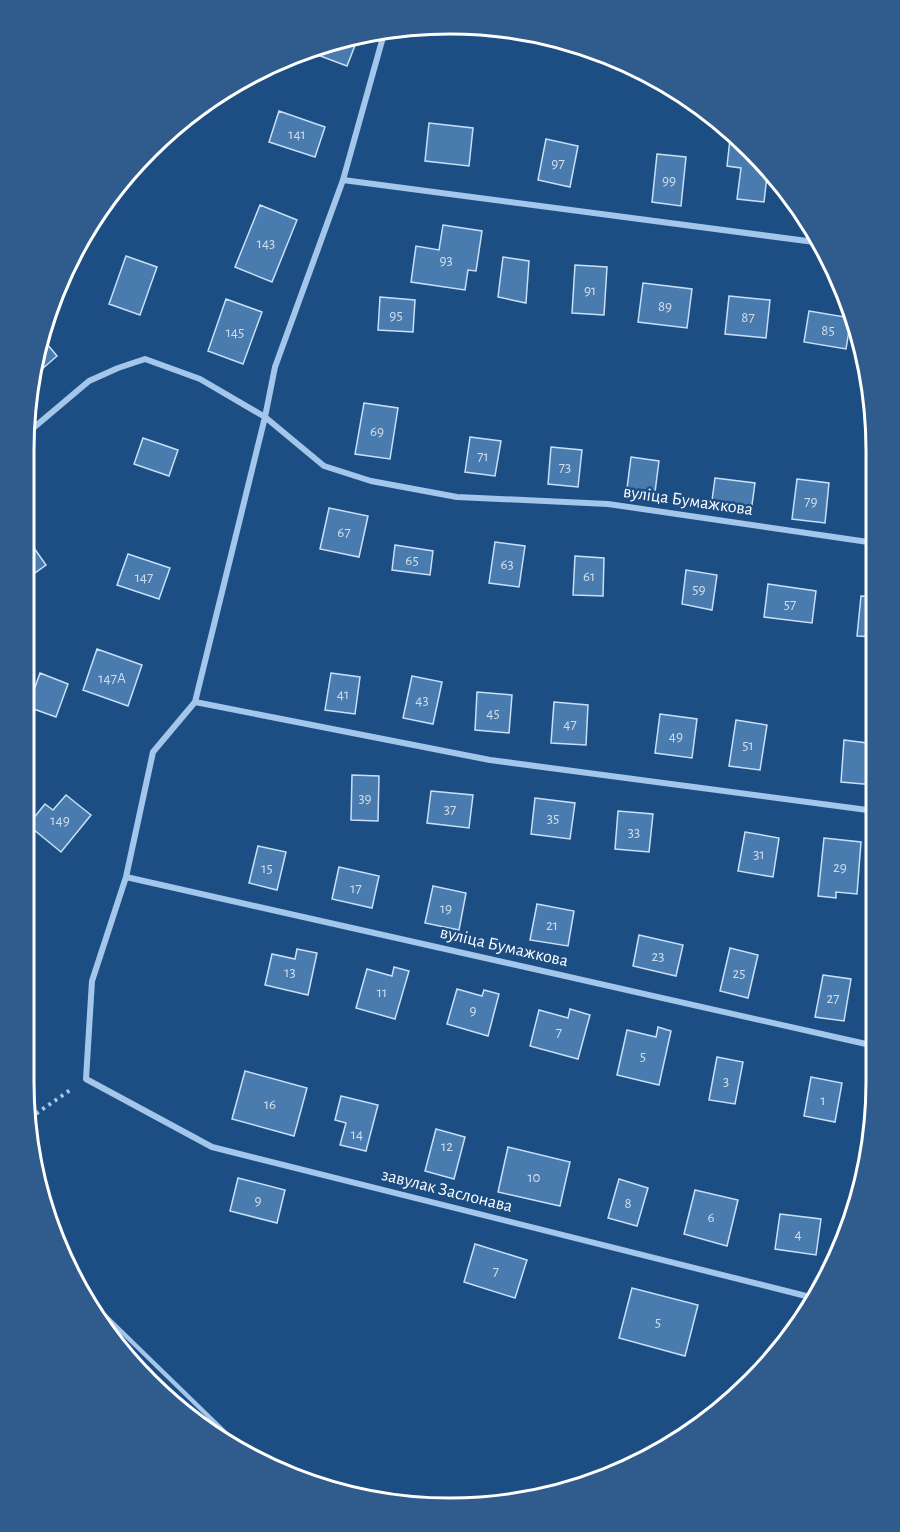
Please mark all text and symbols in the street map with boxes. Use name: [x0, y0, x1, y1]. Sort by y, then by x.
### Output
house number: 141: [288, 127, 306, 142]
house number: 97: [551, 156, 565, 171]
house number: 99: [662, 173, 676, 188]
house number: 143: [257, 236, 275, 251]
house number: 93: [439, 253, 453, 268]
house number: 91: [584, 283, 596, 298]
house number: 89: [658, 299, 672, 314]
house number: 95: [389, 308, 403, 323]
house number: 87: [741, 310, 755, 325]
house number: 85: [821, 323, 835, 338]
house number: 145: [226, 325, 244, 340]
house number: 69: [370, 424, 384, 439]
house number: 71: [477, 449, 489, 464]
house number: 73: [559, 460, 571, 475]
street label: вуліца Бумажкова: [622, 483, 754, 519]
house number: 79: [804, 494, 818, 509]
house number: 67: [337, 525, 351, 540]
house number: 65: [405, 553, 419, 568]
house number: 63: [500, 557, 514, 572]
house number: 61: [583, 569, 595, 584]
house number: 147: [135, 570, 153, 585]
house number: 59: [692, 582, 706, 597]
house number: 57: [784, 597, 796, 612]
house number: 147А: [98, 671, 126, 686]
house number: 41: [337, 687, 349, 702]
house number: 43: [415, 693, 429, 708]
house number: 45: [486, 706, 500, 721]
house number: 47: [563, 717, 577, 732]
house number: 49: [669, 729, 683, 744]
house number: 51: [742, 738, 754, 753]
house number: 39: [358, 791, 372, 806]
house number: 37: [444, 802, 456, 817]
house number: 35: [547, 811, 559, 826]
house number: 149: [50, 813, 70, 828]
house number: 33: [628, 825, 640, 840]
house number: 31: [753, 847, 765, 862]
house number: 29: [833, 860, 847, 875]
house number: 15: [261, 861, 273, 876]
house number: 17: [350, 881, 362, 896]
house number: 19: [440, 901, 452, 916]
house number: 21: [546, 918, 558, 933]
street label: вуліца Бумажкова: [438, 923, 570, 971]
house number: 23: [651, 949, 665, 964]
house number: 13: [284, 965, 296, 980]
house number: 25: [732, 966, 746, 981]
house number: 11: [377, 985, 387, 1000]
house number: 27: [826, 991, 840, 1006]
house number: 9: [469, 1003, 477, 1018]
house number: 7: [556, 1025, 562, 1040]
house number: 5: [640, 1049, 646, 1064]
house number: 3: [723, 1074, 729, 1089]
house number: 1: [820, 1093, 826, 1108]
house number: 16: [264, 1097, 276, 1112]
house number: 14: [351, 1127, 363, 1142]
house number: 12: [441, 1139, 453, 1154]
street label: завулак Заслонава: [380, 1166, 514, 1216]
house number: 10: [527, 1170, 541, 1185]
house number: 9: [254, 1193, 262, 1208]
house number: 8: [624, 1196, 632, 1211]
house number: 6: [707, 1210, 715, 1225]
house number: 4: [794, 1227, 802, 1242]
house number: 7: [493, 1264, 499, 1279]
house number: 5: [655, 1315, 661, 1330]

